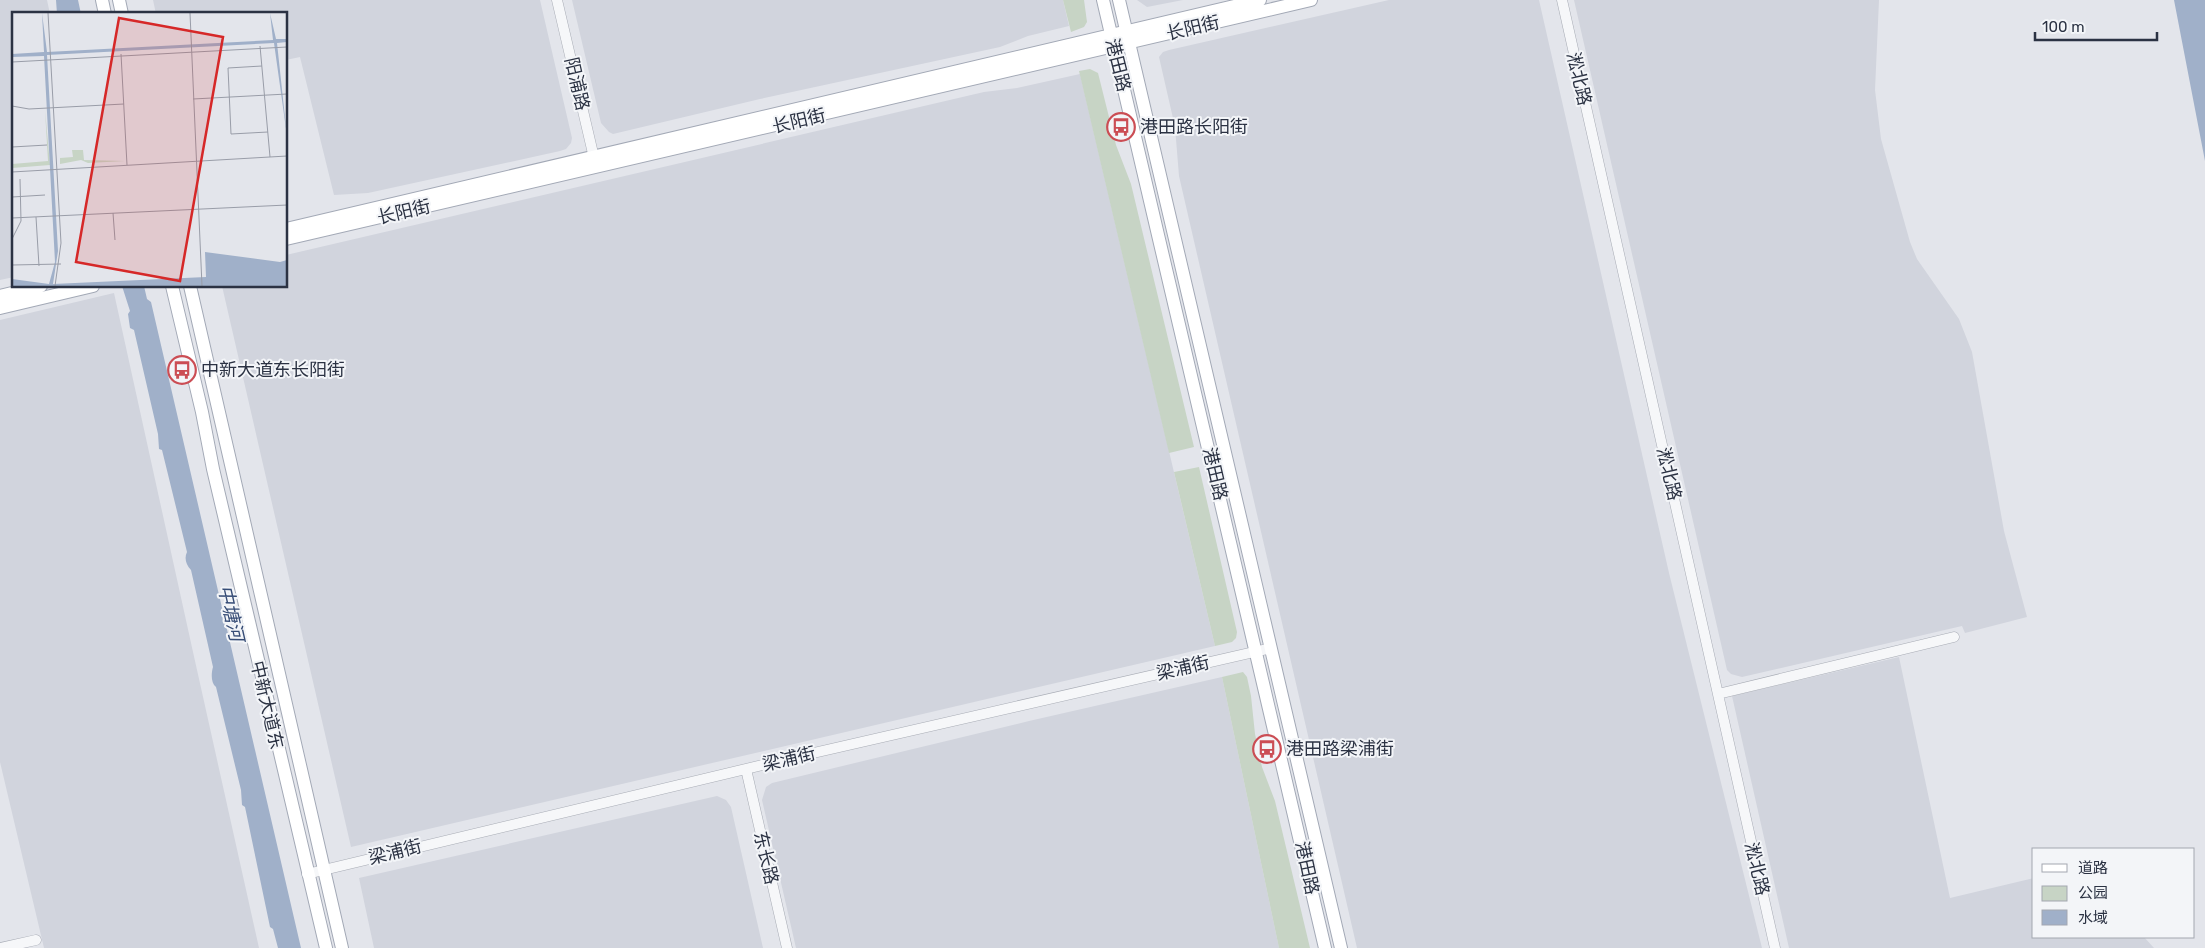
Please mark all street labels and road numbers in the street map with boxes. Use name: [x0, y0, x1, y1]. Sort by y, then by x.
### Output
street label: 长阳街: [1164, 11, 1222, 45]
street label: 港田路: [1101, 36, 1135, 94]
street label: 淞北路: [1562, 50, 1596, 108]
street label: 阳浦路: [560, 55, 594, 113]
street label: 长阳街: [770, 104, 828, 138]
street label: 长阳街: [375, 195, 433, 229]
street label: 港田路: [1198, 445, 1232, 503]
street label: 淞北路: [1652, 445, 1686, 503]
street label: 梁浦街: [1154, 651, 1212, 685]
street label: 中新大道东: [246, 659, 288, 751]
street label: 梁浦街: [760, 742, 818, 776]
street label: 东长路: [749, 829, 783, 887]
street label: 梁浦街: [366, 835, 424, 869]
street label: 港田路: [1291, 839, 1323, 897]
street label: 淞北路: [1740, 840, 1774, 898]

